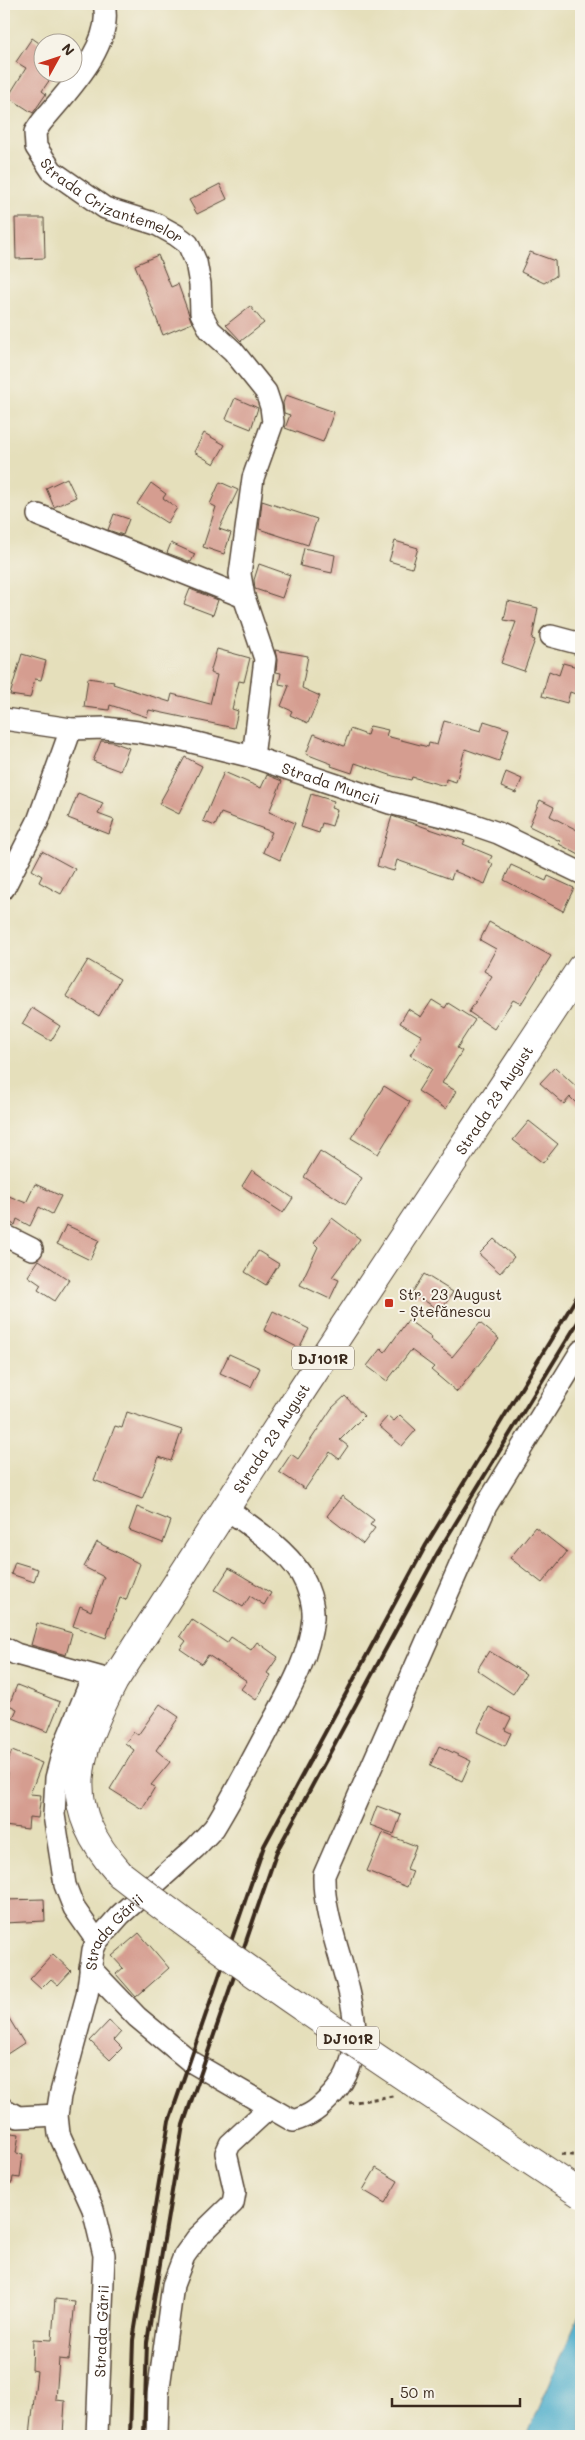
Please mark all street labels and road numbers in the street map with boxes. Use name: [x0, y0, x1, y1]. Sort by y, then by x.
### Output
street label: Strada Crizantemelor: [36, 154, 188, 247]
street label: Strada Muncii: [279, 757, 383, 809]
street label: Strada 23 August: [450, 1041, 537, 1158]
road number: DJ101R: [292, 1346, 354, 1370]
street label: Strada 23 August: [228, 1379, 314, 1497]
street label: Strada Gării: [80, 1889, 147, 1972]
road number: DJ101R: [317, 2026, 379, 2050]
street label: Strada Gării: [89, 2284, 113, 2378]

